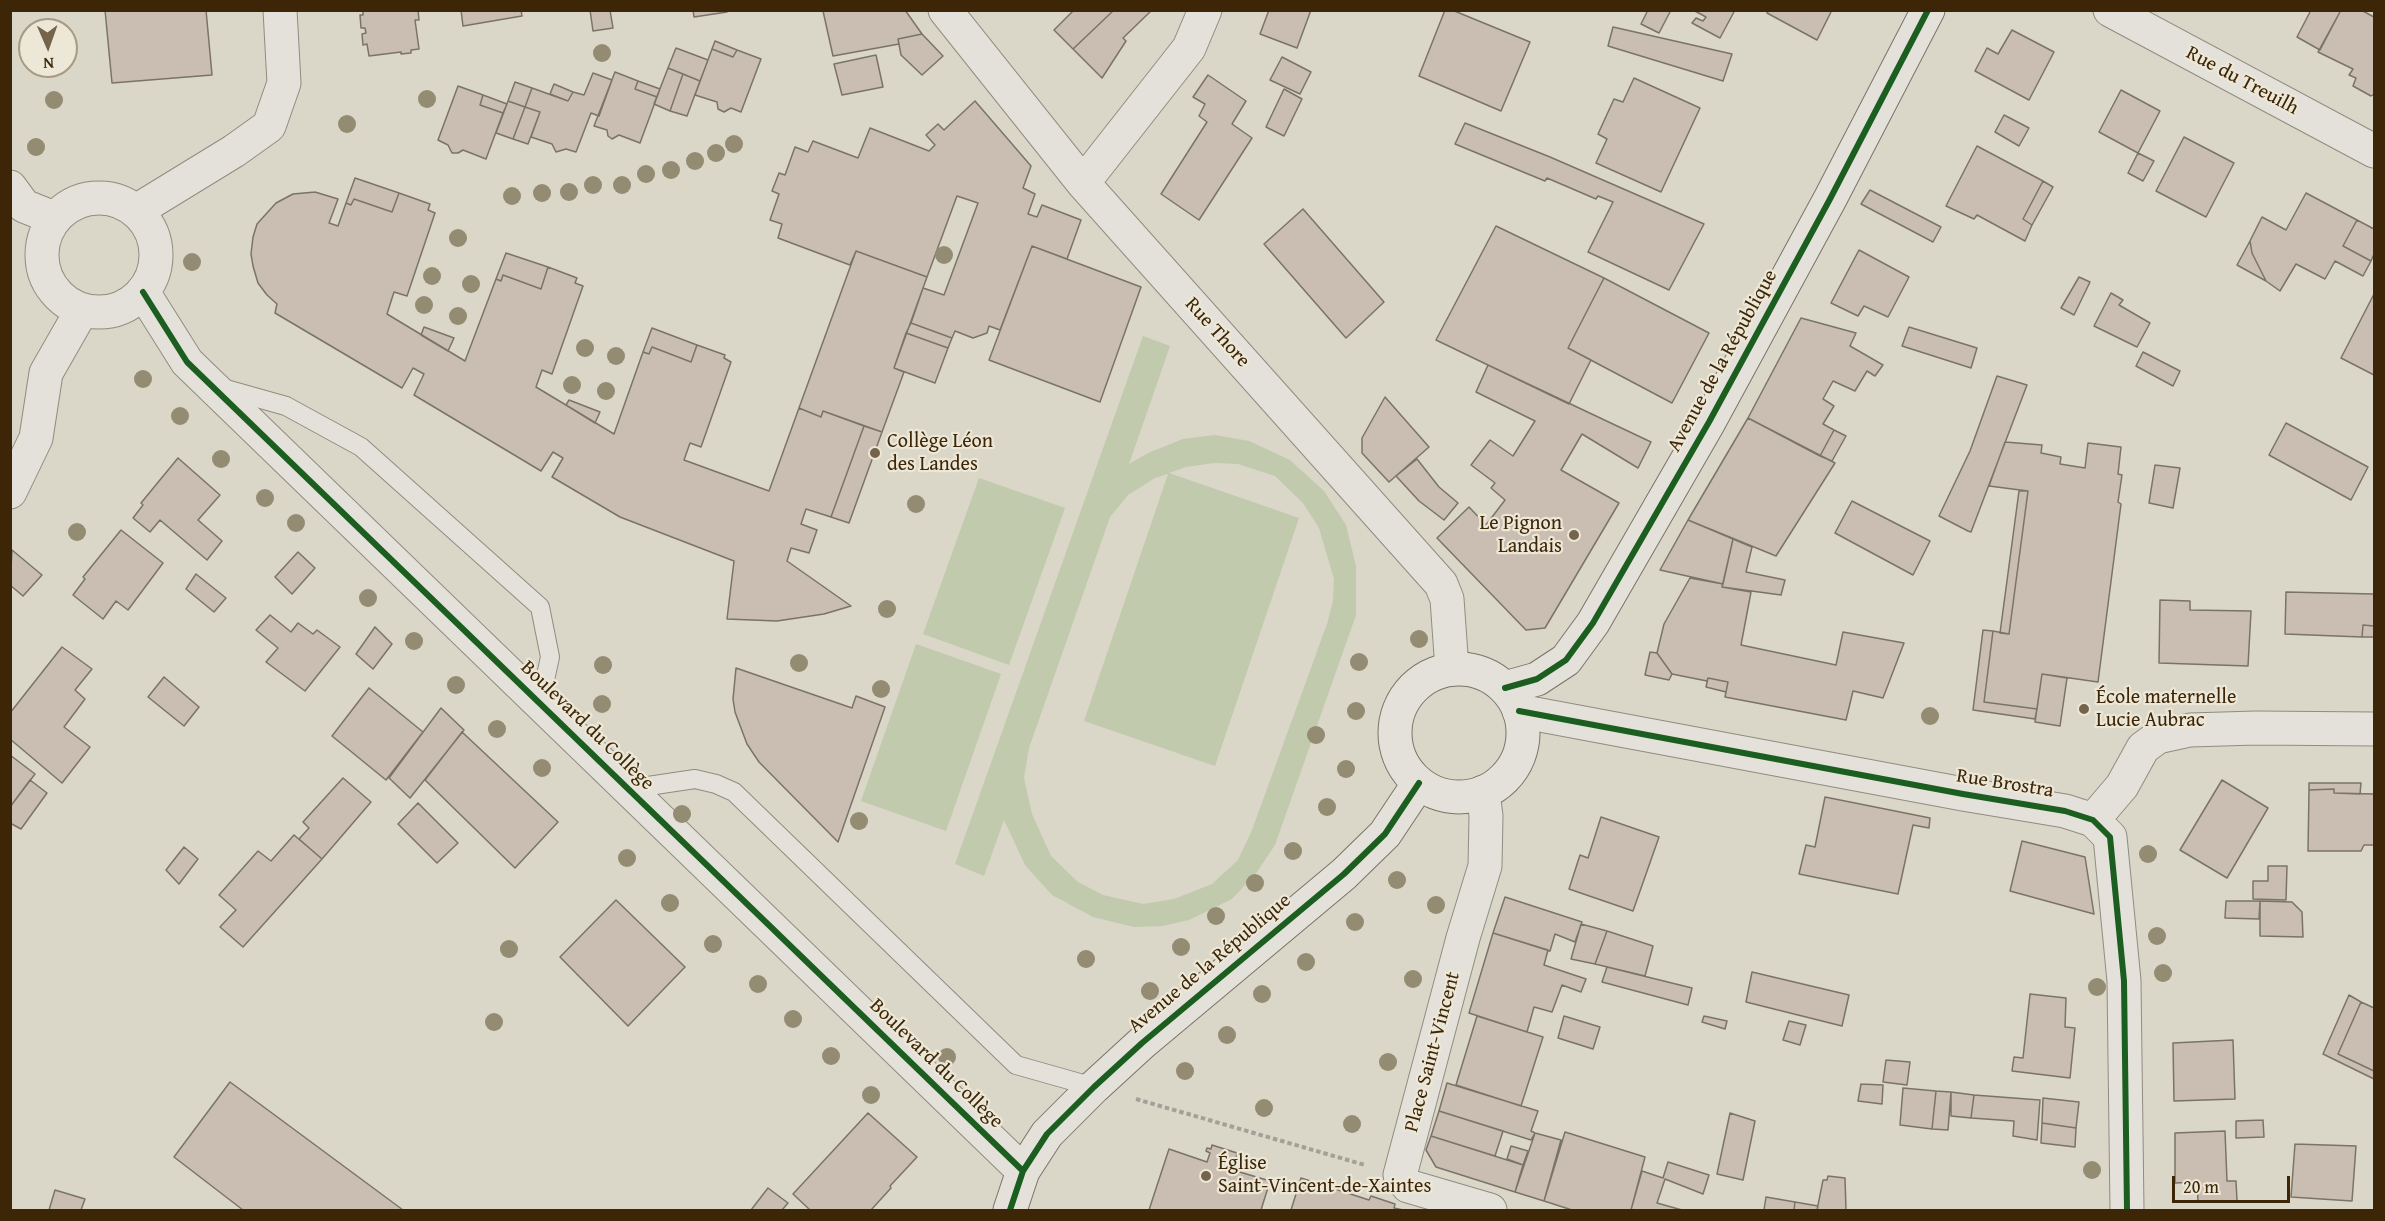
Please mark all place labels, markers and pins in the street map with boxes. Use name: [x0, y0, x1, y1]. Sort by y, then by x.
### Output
place label: Collège Léon des Landes: [887, 430, 993, 477]
marker: Collège Léon des Landes: [868, 446, 882, 460]
place label: Le Pignon Landais: [1479, 512, 1562, 559]
marker: Le Pignon Landais: [1567, 528, 1581, 542]
place label: École maternelle Lucie Aubrac: [2096, 686, 2236, 733]
marker: École maternelle Lucie Aubrac: [2077, 702, 2091, 716]
place label: Église Saint-Vincent-de-Xaintes: [1218, 1152, 1431, 1199]
marker: Église Saint-Vincent-de-Xaintes: [1199, 1169, 1213, 1183]

